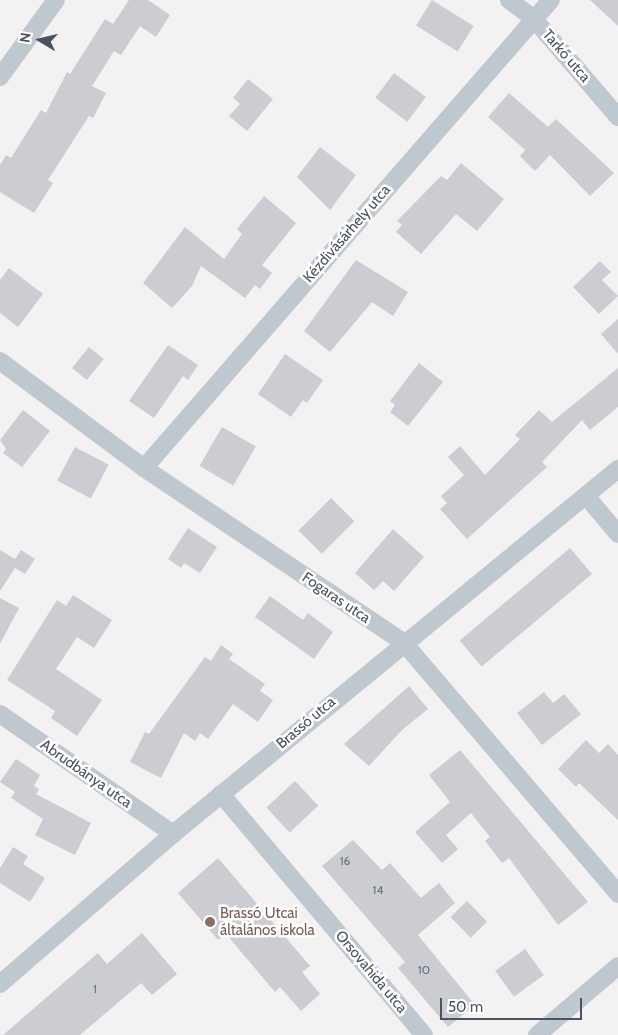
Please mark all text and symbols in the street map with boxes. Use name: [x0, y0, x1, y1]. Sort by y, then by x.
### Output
north arrow: [15, 15, 65, 65]
street label: Tarkő utca: [538, 26, 594, 86]
text: N: [16, 31, 35, 44]
street label: Kézdivásárhely utca: [300, 181, 394, 287]
street label: Fogaras utca: [298, 569, 374, 627]
street label: Brassó utca: [273, 693, 339, 753]
street label: Abrudbánya utca: [37, 736, 135, 812]
house number: 16: [340, 854, 350, 868]
house number: 14: [373, 883, 383, 897]
place label: Brassó Utcai általános iskola: [220, 904, 315, 939]
marker: Brassó Utcai általános iskola: [204, 916, 216, 928]
street label: Orsovahida utca: [331, 927, 411, 1017]
house number: 10: [418, 963, 430, 977]
house number: 1: [93, 982, 97, 996]
scale bar: [443, 988, 586, 1020]
text: 50 m: [448, 998, 483, 1016]

